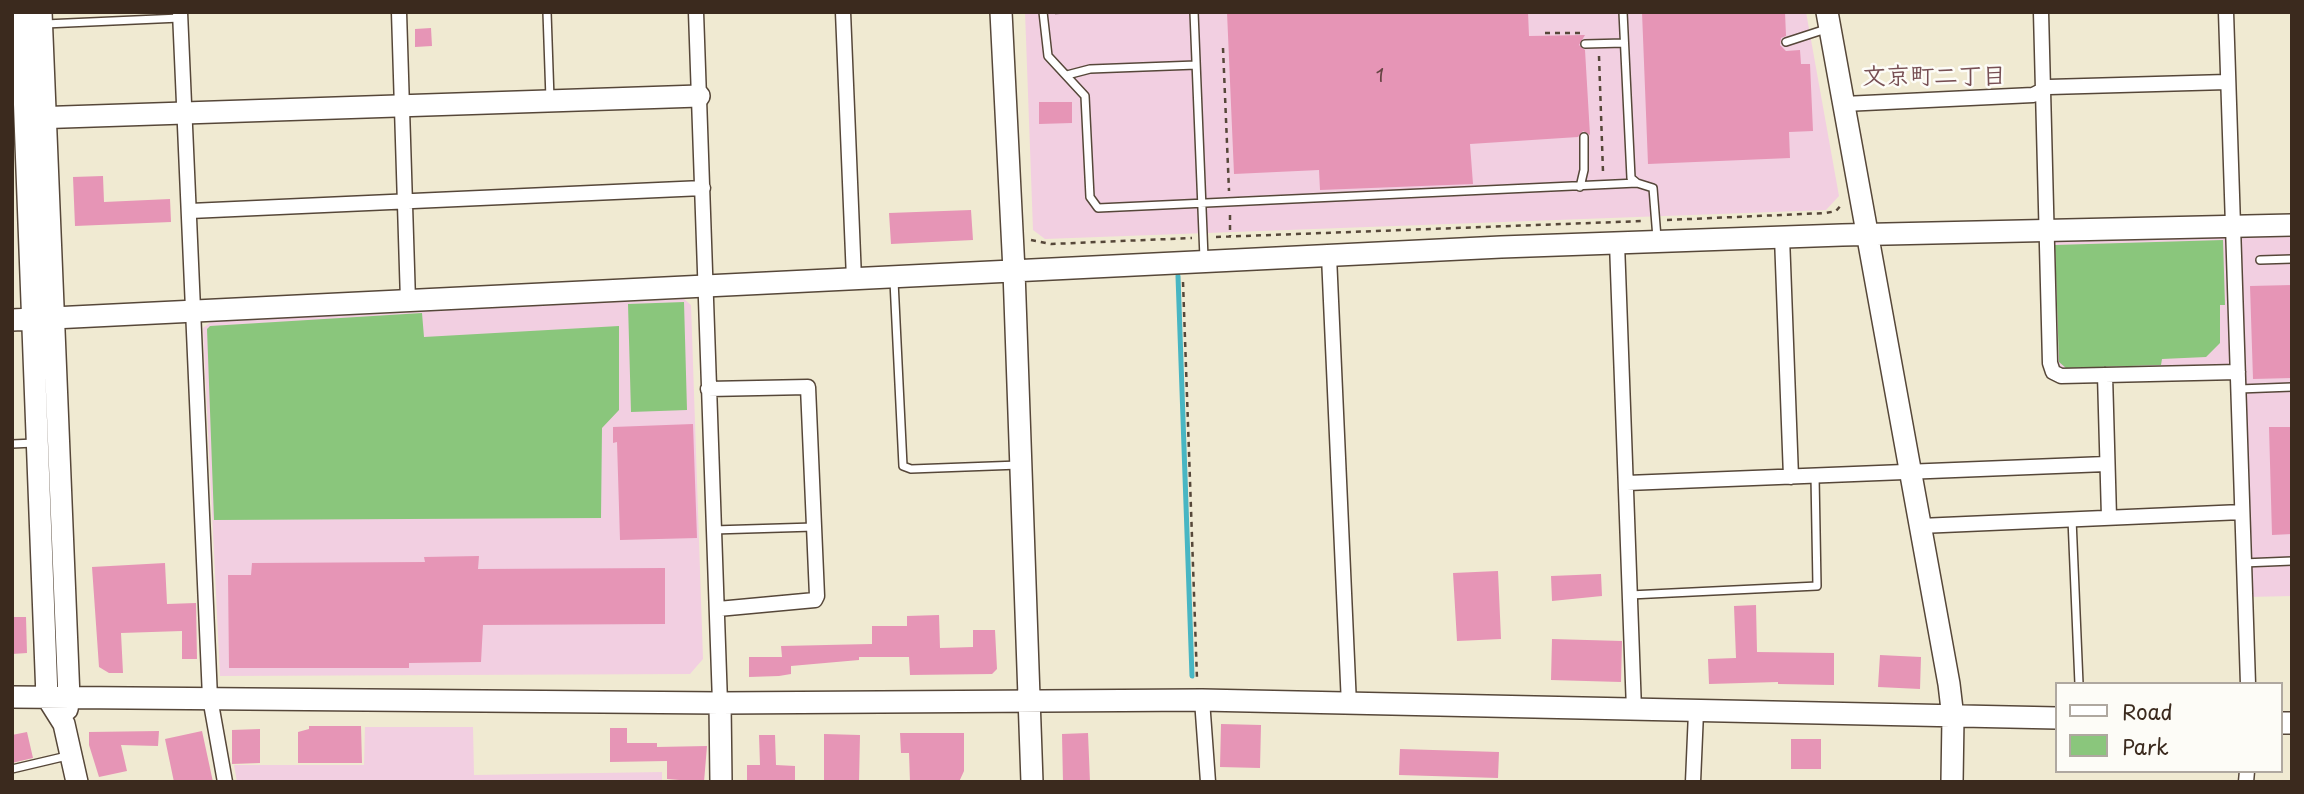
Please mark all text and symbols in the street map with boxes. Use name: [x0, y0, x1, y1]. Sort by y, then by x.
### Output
district label: 文京町二丁目: [1862, 63, 2006, 91]
house number: 1: [1376, 66, 1384, 88]
legend: [2056, 682, 2283, 773]
text: Road: [2122, 695, 2173, 727]
text: Park: [2122, 730, 2169, 762]

